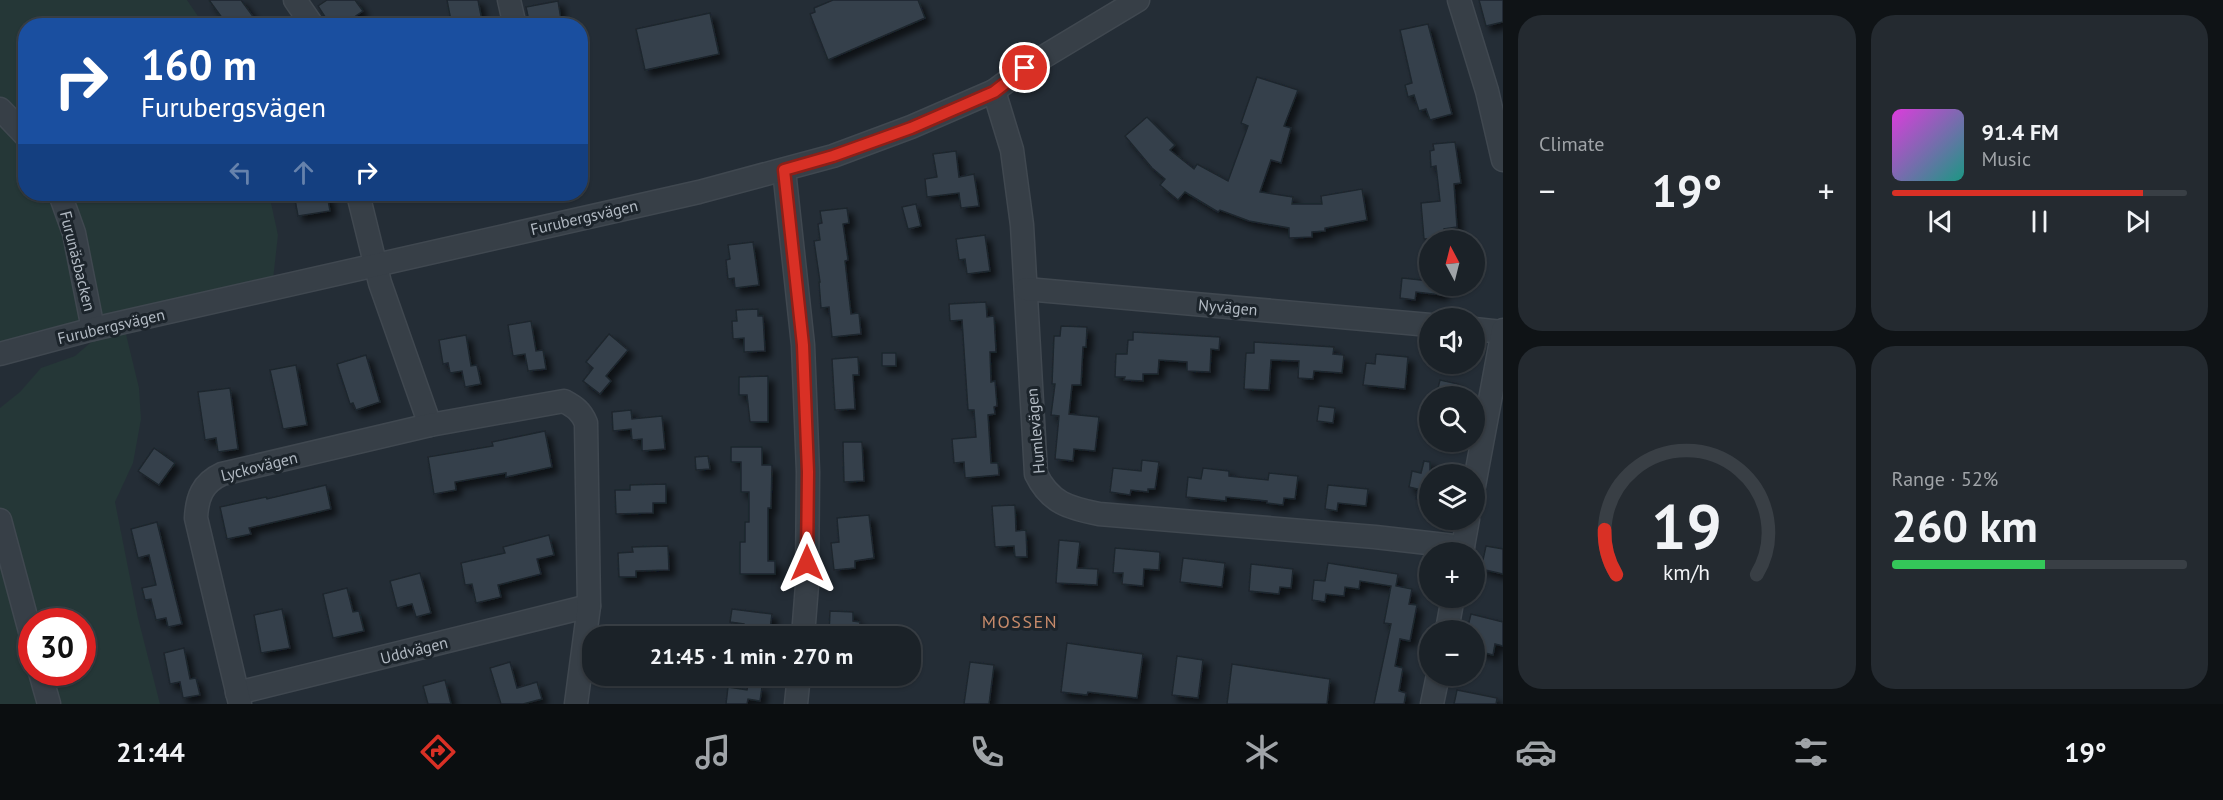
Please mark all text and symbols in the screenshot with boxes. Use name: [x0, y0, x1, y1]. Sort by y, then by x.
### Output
text: 160 m: [141, 37, 257, 92]
icon: right: [42, 42, 120, 120]
pin: [999, 42, 1050, 93]
icon: arrive: [1008, 51, 1041, 84]
text: Furubergsvägen: [141, 90, 326, 124]
text: 91.4 FM: [1982, 118, 2059, 146]
text: Climate: [1539, 131, 1605, 157]
text: Music: [1982, 146, 2031, 172]
icon: left: [224, 156, 257, 189]
icon: ahead: [287, 156, 320, 189]
icon: right: [350, 156, 383, 189]
text: 19°: [1651, 161, 1722, 219]
text: −: [1539, 169, 1556, 212]
text: +: [1818, 169, 1834, 212]
street label: Furubergsvägen: [528, 195, 640, 239]
icon: previous: [1924, 205, 1957, 238]
icon: pause: [2023, 205, 2056, 238]
icon: next: [2121, 205, 2154, 238]
street label: Furunäsbacken: [56, 209, 100, 313]
north arrow: [1419, 230, 1485, 296]
map controls: [1419, 230, 1485, 686]
street label: Nyvägen: [1198, 294, 1258, 320]
street label: Furubergsvägen: [55, 304, 167, 348]
button: sound: [1419, 308, 1485, 374]
button: search: [1419, 386, 1485, 452]
street label: Humlevägen: [1021, 387, 1049, 475]
street label: Lyckovägen: [219, 447, 299, 485]
button: layers: [1419, 464, 1485, 530]
text: Range · 52%: [1892, 466, 1998, 492]
text: 19: [1651, 485, 1722, 566]
text: 260 km: [1892, 496, 2038, 554]
position arrow: [775, 531, 839, 595]
button: +: [1419, 542, 1485, 608]
text: km/h: [1663, 558, 1710, 586]
speed limit sign: 30: [18, 608, 96, 686]
district label: MOSSEN: [982, 610, 1058, 633]
button: −: [1419, 620, 1485, 686]
street label: Uddvägen: [378, 632, 450, 668]
text: 21:45 · 1 min · 270 m: [650, 642, 853, 670]
icon: directions: [417, 731, 459, 773]
icon: music: [692, 731, 734, 773]
icon: phone: [966, 731, 1008, 773]
icon: climate: [1241, 731, 1283, 773]
icon: car: [1515, 731, 1557, 773]
icon: filters: [1790, 731, 1832, 773]
text: 21:44: [116, 735, 185, 769]
text: 19°: [2064, 735, 2107, 769]

